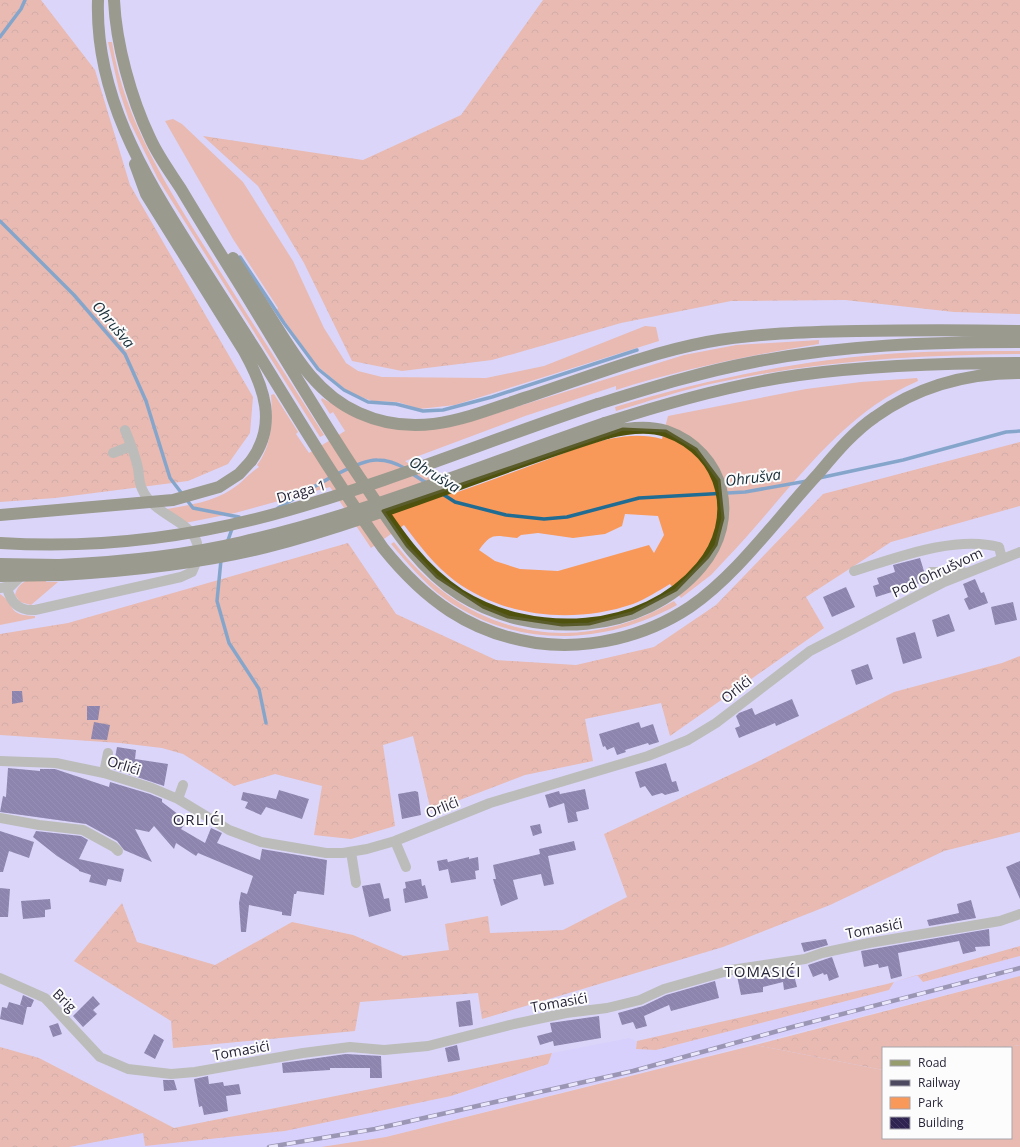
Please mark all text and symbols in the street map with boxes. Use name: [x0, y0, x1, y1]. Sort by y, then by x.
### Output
water label: Ohrušva: [88, 296, 140, 352]
water label: Ohrušva: [406, 451, 465, 497]
water label: Ohrušva: [724, 464, 782, 490]
street label: Draga 1: [274, 475, 328, 507]
street label: Pod Ohrušvom: [889, 543, 985, 601]
street label: Orlići: [717, 671, 755, 707]
street label: Orlići: [105, 751, 143, 779]
street label: Orlići: [423, 792, 461, 822]
district label: ORLIĆI: [173, 809, 225, 829]
street label: Tomasići: [844, 913, 904, 943]
district label: TOMASIĆI: [725, 961, 801, 981]
street label: Brig: [49, 984, 81, 1016]
street label: Tomasići: [529, 988, 589, 1016]
street label: Tomasići: [211, 1036, 271, 1064]
legend: [882, 1047, 1012, 1139]
text: Road: [918, 1054, 947, 1071]
text: Railway: [918, 1074, 961, 1091]
text: Park: [918, 1094, 944, 1111]
text: Building: [918, 1114, 964, 1131]

